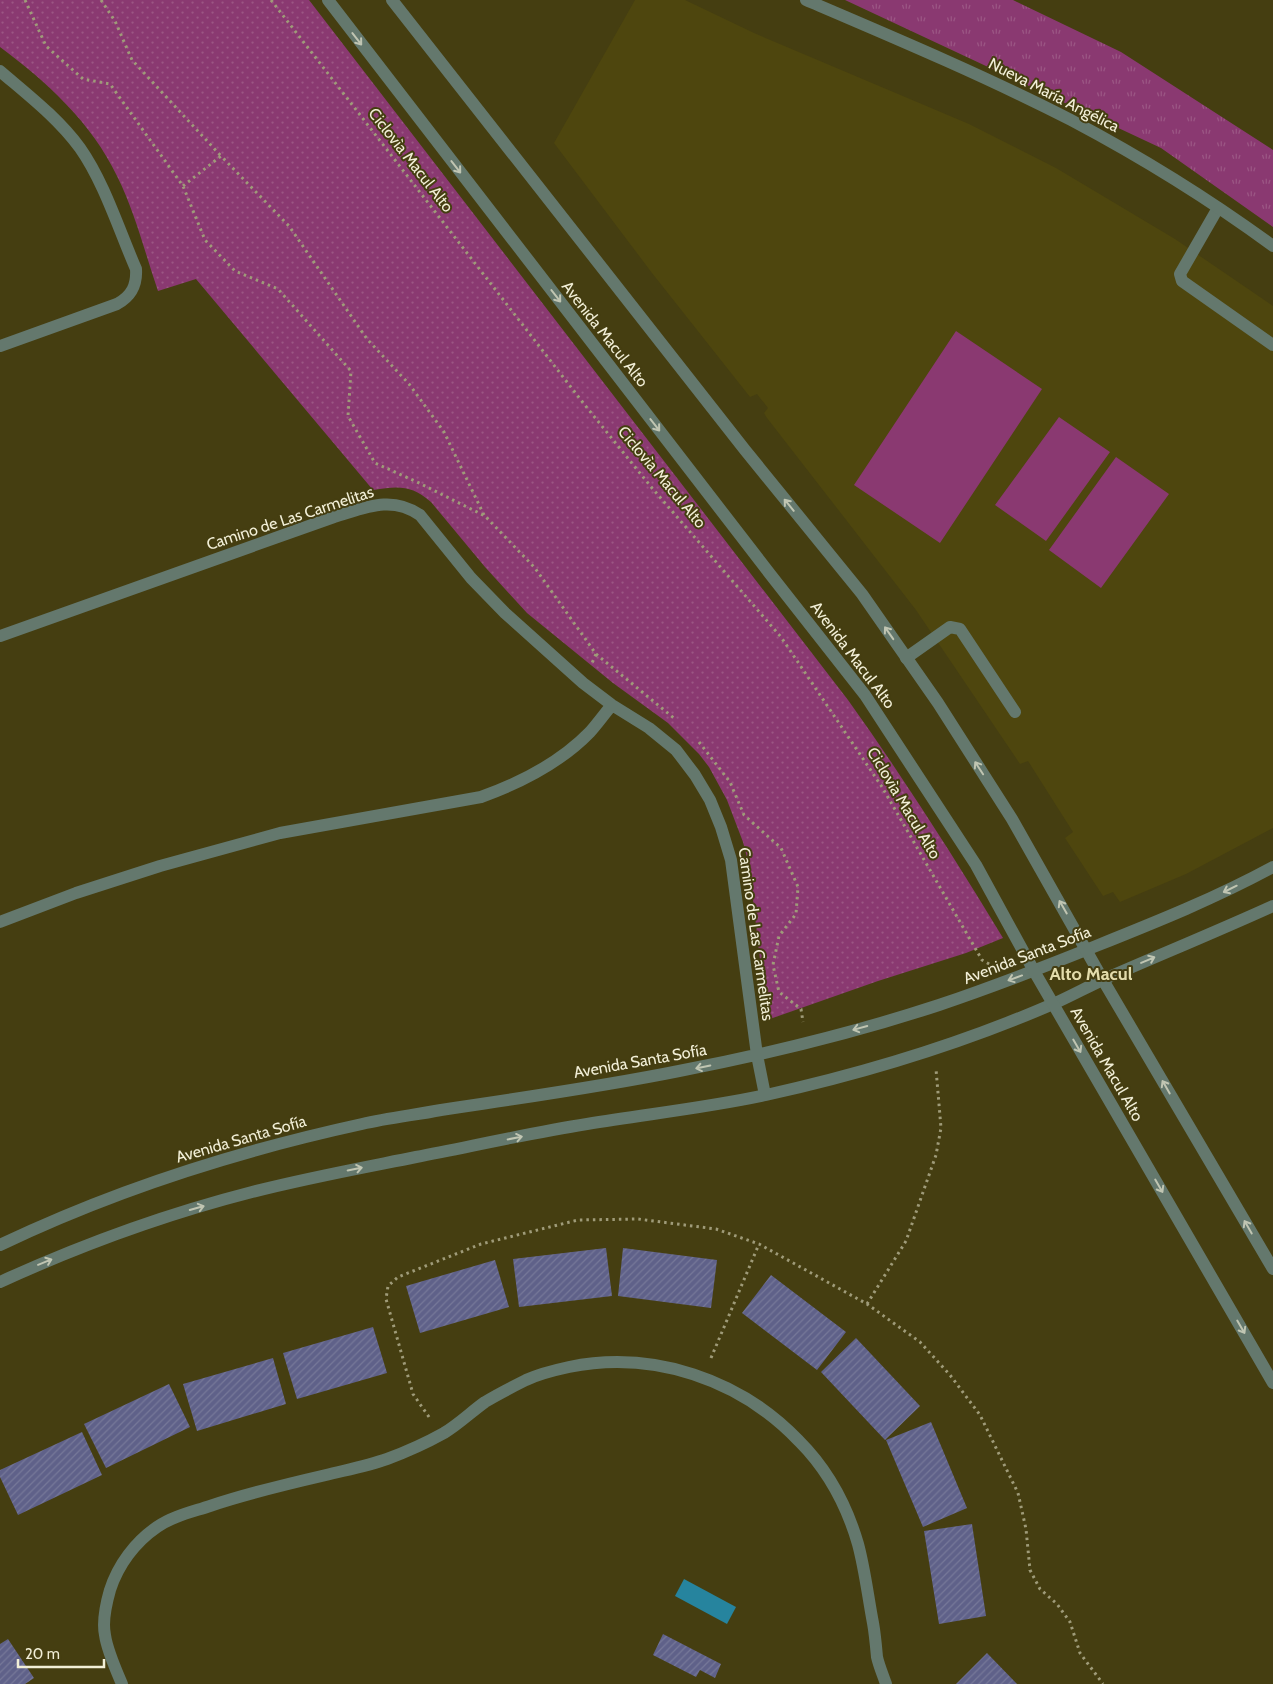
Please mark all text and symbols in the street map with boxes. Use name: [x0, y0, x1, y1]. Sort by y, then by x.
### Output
one-way arrow: [352, 32, 363, 45]
street label: Nueva María Angélica: [986, 54, 1123, 136]
street label: Ciclovìa Macul Alto: [364, 104, 458, 216]
one-way arrow: [451, 160, 462, 173]
street label: Avenida Macul Alto: [558, 277, 652, 391]
one-way arrow: [550, 289, 561, 302]
one-way arrow: [649, 418, 660, 431]
street label: Ciclovìa Macul Alto: [614, 422, 710, 532]
street label: Camino de Las Carmelitas: [204, 482, 376, 554]
one-way arrow: [784, 498, 795, 511]
street label: Avenida Macul Alto: [807, 598, 899, 712]
one-way arrow: [884, 626, 894, 640]
street label: Ciclovìa Macul Alto: [863, 744, 945, 863]
one-way arrow: [974, 761, 984, 775]
street label: Camino de Las Carmelitas: [734, 846, 778, 1022]
one-way arrow: [1223, 885, 1238, 895]
one-way arrow: [1057, 901, 1067, 915]
street label: Avenida Santa Sofía: [961, 922, 1094, 988]
one-way arrow: [1140, 955, 1155, 965]
district label: Alto Macul: [1050, 963, 1133, 985]
one-way arrow: [1008, 974, 1023, 983]
street label: Avenida Macul Alto: [1067, 1003, 1148, 1125]
one-way arrow: [853, 1024, 869, 1034]
one-way arrow: [1073, 1038, 1083, 1052]
street label: Avenida Santa Sofía: [572, 1040, 708, 1082]
one-way arrow: [695, 1062, 711, 1072]
one-way arrow: [1161, 1080, 1171, 1095]
street label: Avenida Santa Sofía: [174, 1111, 309, 1167]
one-way arrow: [506, 1132, 522, 1142]
one-way arrow: [347, 1164, 363, 1173]
one-way arrow: [1154, 1179, 1164, 1194]
one-way arrow: [189, 1202, 205, 1212]
one-way arrow: [1243, 1221, 1253, 1235]
one-way arrow: [37, 1257, 52, 1266]
one-way arrow: [1236, 1319, 1246, 1334]
scale bar: [18, 1636, 104, 1668]
text: 20 m: [25, 1645, 60, 1663]

